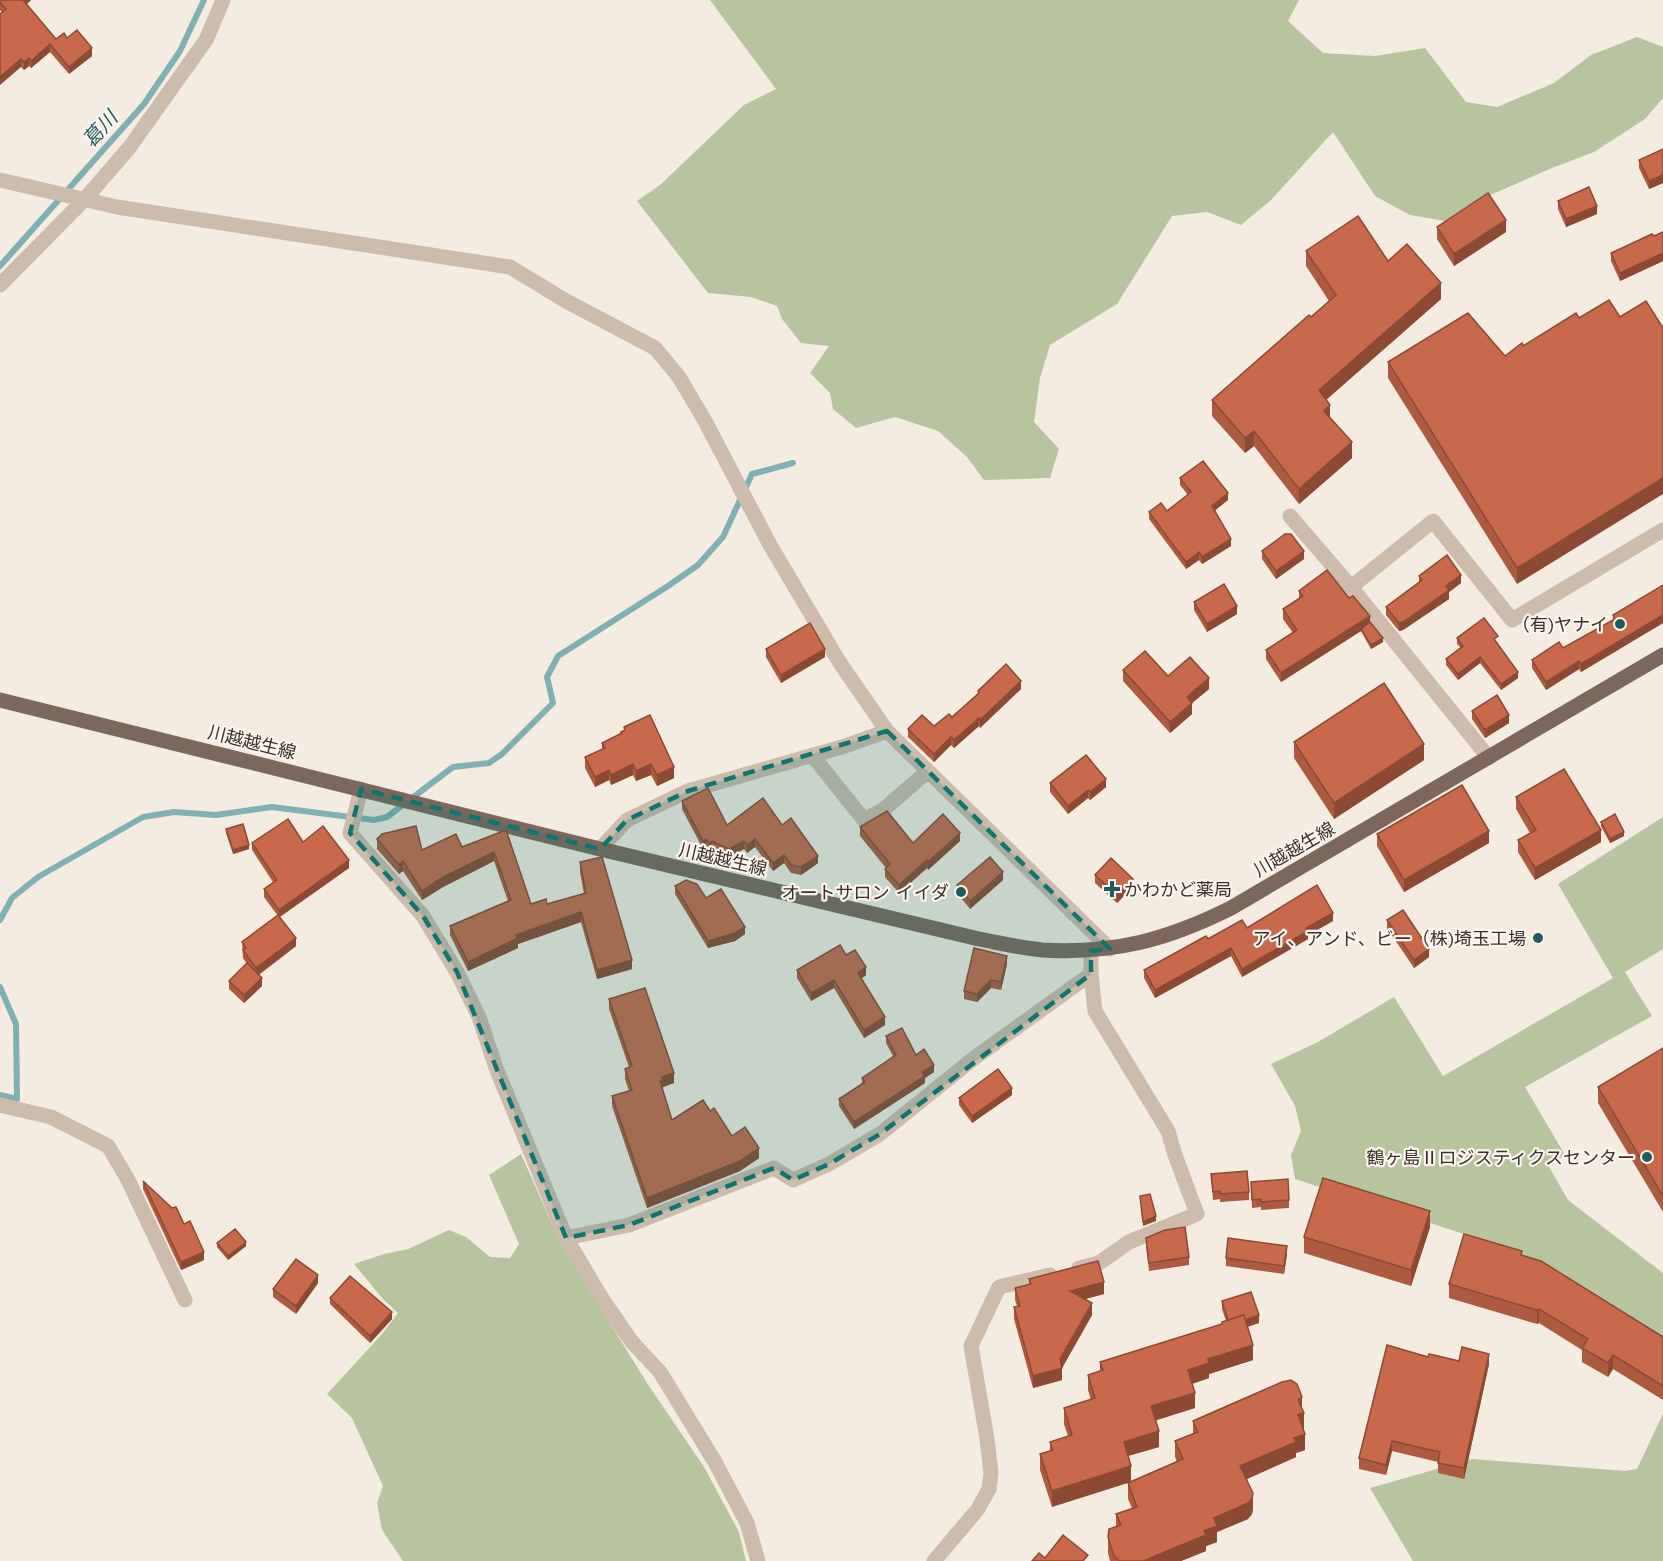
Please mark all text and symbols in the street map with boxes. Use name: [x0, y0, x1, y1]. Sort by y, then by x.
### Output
water label: 葛川: [78, 105, 124, 152]
place label: （有)ヤナイ: [1512, 614, 1608, 635]
marker: （有)ヤナイ: [1613, 617, 1627, 631]
street label: 川越越生線: [206, 721, 298, 763]
street label: 川越越生線: [1250, 817, 1338, 881]
street label: 川越越生線: [677, 839, 769, 879]
place label: かわかど薬局: [1124, 879, 1232, 900]
place label: オートサロン イイダ: [782, 882, 949, 903]
marker: かわかど薬局: [1105, 882, 1119, 896]
marker: オートサロン イイダ: [954, 885, 968, 899]
place label: アイ、アンド、ビー（株)埼玉工場: [1252, 928, 1526, 949]
marker: アイ、アンド、ビー（株)埼玉工場: [1531, 931, 1545, 945]
place label: 鶴ヶ島Ⅱロジスティクスセンター: [1367, 1147, 1635, 1168]
marker: 鶴ヶ島Ⅱロジスティクスセンター: [1640, 1150, 1654, 1164]

